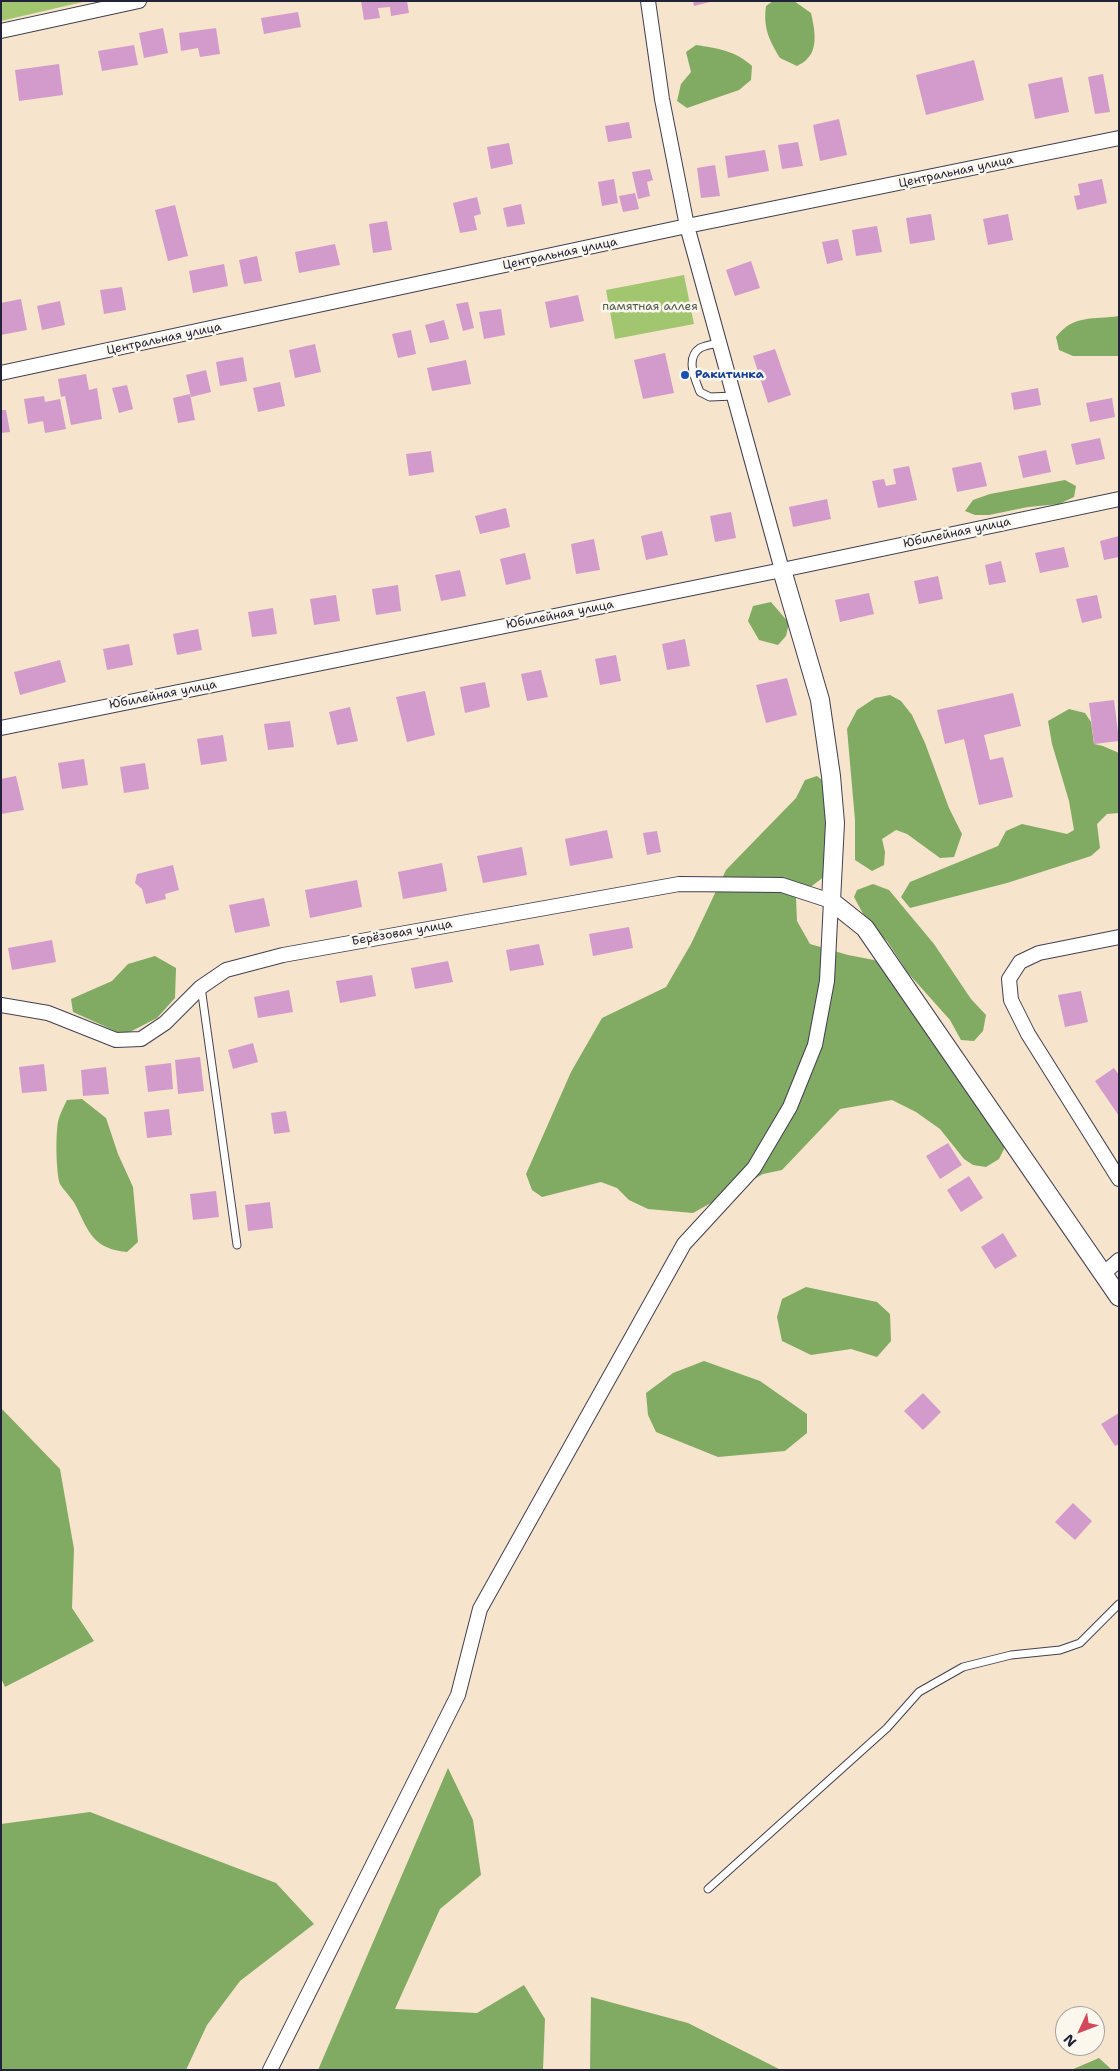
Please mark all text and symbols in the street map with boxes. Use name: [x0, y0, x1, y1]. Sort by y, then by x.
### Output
street label: Центральная улица: [897, 153, 1015, 191]
street label: Центральная улица: [501, 235, 619, 273]
park label: памятная аллея: [602, 300, 698, 314]
street label: Центральная улица: [105, 320, 223, 358]
place label: Ракитинка: [695, 368, 764, 382]
marker: Ракитинка: [679, 369, 691, 381]
street label: Юбилейная улица: [902, 515, 1012, 551]
street label: Юбилейная улица: [505, 598, 615, 632]
street label: Юбилейная улица: [108, 678, 218, 712]
street label: Берёзовая улица: [351, 917, 453, 949]
north arrow: [1055, 2006, 1105, 2056]
text: N: [1059, 2030, 1080, 2051]

